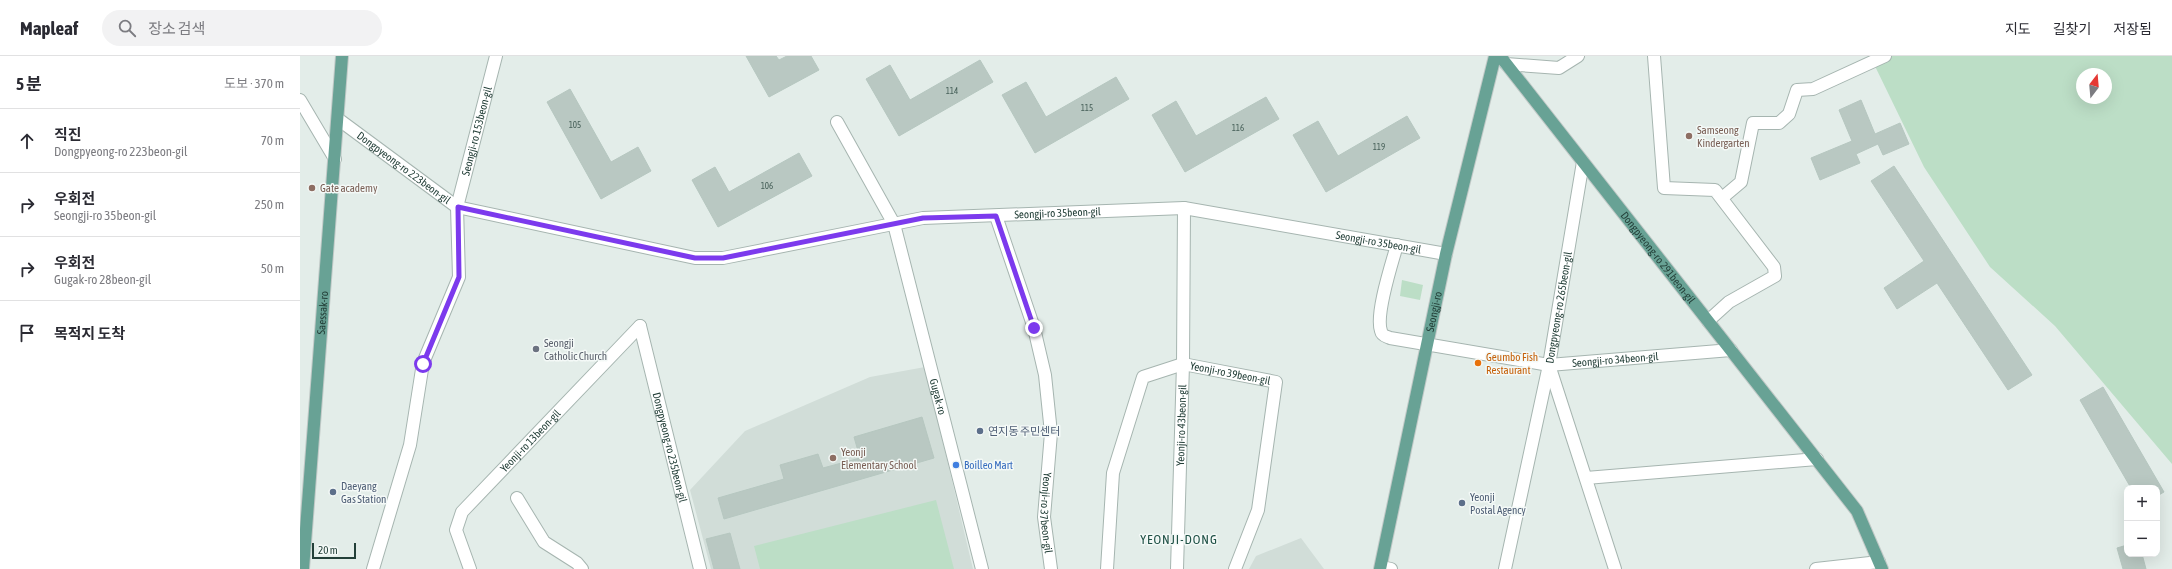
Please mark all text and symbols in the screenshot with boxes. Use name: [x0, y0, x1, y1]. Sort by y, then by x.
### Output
search box: [102, 10, 382, 46]
text: Mapleaf: [20, 17, 78, 39]
icon: search: [116, 17, 138, 39]
text: 장소 검색: [148, 20, 205, 37]
text: 지도: [2005, 21, 2031, 37]
text: 길찾기: [2053, 21, 2091, 37]
text: 저장됨: [2113, 21, 2152, 37]
north arrow: [2076, 68, 2112, 104]
text: 5 분: [16, 74, 42, 94]
text: 도보 · 370 m: [224, 76, 284, 91]
street label: Seongji-ro 153beon-gil: [459, 85, 494, 177]
house number: 114: [946, 86, 958, 96]
house number: 115: [1081, 103, 1093, 113]
house number: 105: [569, 120, 581, 130]
house number: 116: [1232, 123, 1244, 133]
place label: Samseong Kindergarten: [1697, 124, 1750, 149]
text: 직진: [54, 126, 82, 143]
street label: Dongpyeong-ro 223beon-gil: [355, 129, 453, 206]
icon: ahead: [16, 130, 38, 152]
marker: Samseong Kindergarten: [1684, 131, 1694, 141]
text: 70 m: [261, 133, 284, 148]
house number: 119: [1373, 142, 1385, 152]
text: Dongpyeong-ro 223beon-gil: [54, 144, 187, 159]
house number: 106: [761, 181, 773, 191]
place label: Gate academy: [320, 182, 378, 194]
marker: Gate academy: [307, 183, 317, 193]
text: 우회전: [54, 190, 95, 207]
icon: right: [16, 194, 38, 216]
text: 250 m: [255, 197, 284, 212]
street label: Seongji-ro 35beon-gil: [1014, 205, 1101, 220]
text: Seongji-ro 35beon-gil: [54, 208, 156, 223]
street label: Dongpyeong-ro 291beon-gil: [1618, 209, 1698, 306]
street label: Seongji-ro 35beon-gil: [1335, 229, 1422, 256]
street label: Dongpyeong-ro 265beon-gil: [1543, 251, 1574, 364]
text: 우회전: [54, 254, 95, 271]
icon: right: [16, 258, 38, 280]
text: 50 m: [261, 261, 284, 276]
text: Gugak-ro 28beon-gil: [54, 272, 151, 287]
street label: Seongji-ro: [1424, 290, 1444, 333]
street label: Saessak-ro: [315, 291, 330, 335]
route end: [1025, 319, 1043, 337]
icon: arrive: [16, 322, 38, 344]
text: 목적지 도착: [54, 325, 125, 342]
place label: Seongji Catholic Church: [544, 337, 607, 362]
marker: Seongji Catholic Church: [531, 344, 541, 354]
street label: Seongji-ro 34beon-gil: [1572, 350, 1659, 369]
place label: Geumbo Fish Restaurant: [1486, 351, 1538, 376]
route start: [414, 355, 432, 373]
marker: Geumbo Fish Restaurant: [1473, 358, 1483, 368]
street label: Yeonji-ro 39beon-gil: [1189, 360, 1271, 387]
street label: Gugak-ro: [928, 377, 948, 416]
street label: Yeonji-ro 43beon-gil: [1174, 384, 1188, 466]
street label: Dongpyeong-ro 235beon-gil: [651, 391, 689, 504]
street label: Yeonji-ro 13beon-gil: [498, 407, 563, 474]
place label: 연지동 주민센터: [988, 425, 1060, 437]
marker: 연지동 주민센터: [975, 426, 985, 436]
place label: Yeonji Elementary School: [841, 446, 917, 471]
marker: Yeonji Elementary School: [828, 453, 838, 463]
place label: Boilleo Mart: [964, 459, 1013, 471]
marker: Boilleo Mart: [951, 460, 961, 470]
street label: Yeonji-ro 37beon-gil: [1038, 472, 1055, 554]
place label: Daeyang Gas Station: [341, 480, 386, 505]
map controls: [2124, 485, 2160, 557]
button: +: [2124, 485, 2160, 521]
marker: Daeyang Gas Station: [328, 487, 338, 497]
place label: Yeonji Postal Agency: [1470, 491, 1526, 516]
marker: Yeonji Postal Agency: [1457, 498, 1467, 508]
button: −: [2124, 521, 2160, 557]
district label: YEONJI-DONG: [1140, 532, 1218, 547]
scale bar: [312, 541, 356, 560]
text: 20 m: [318, 544, 338, 556]

